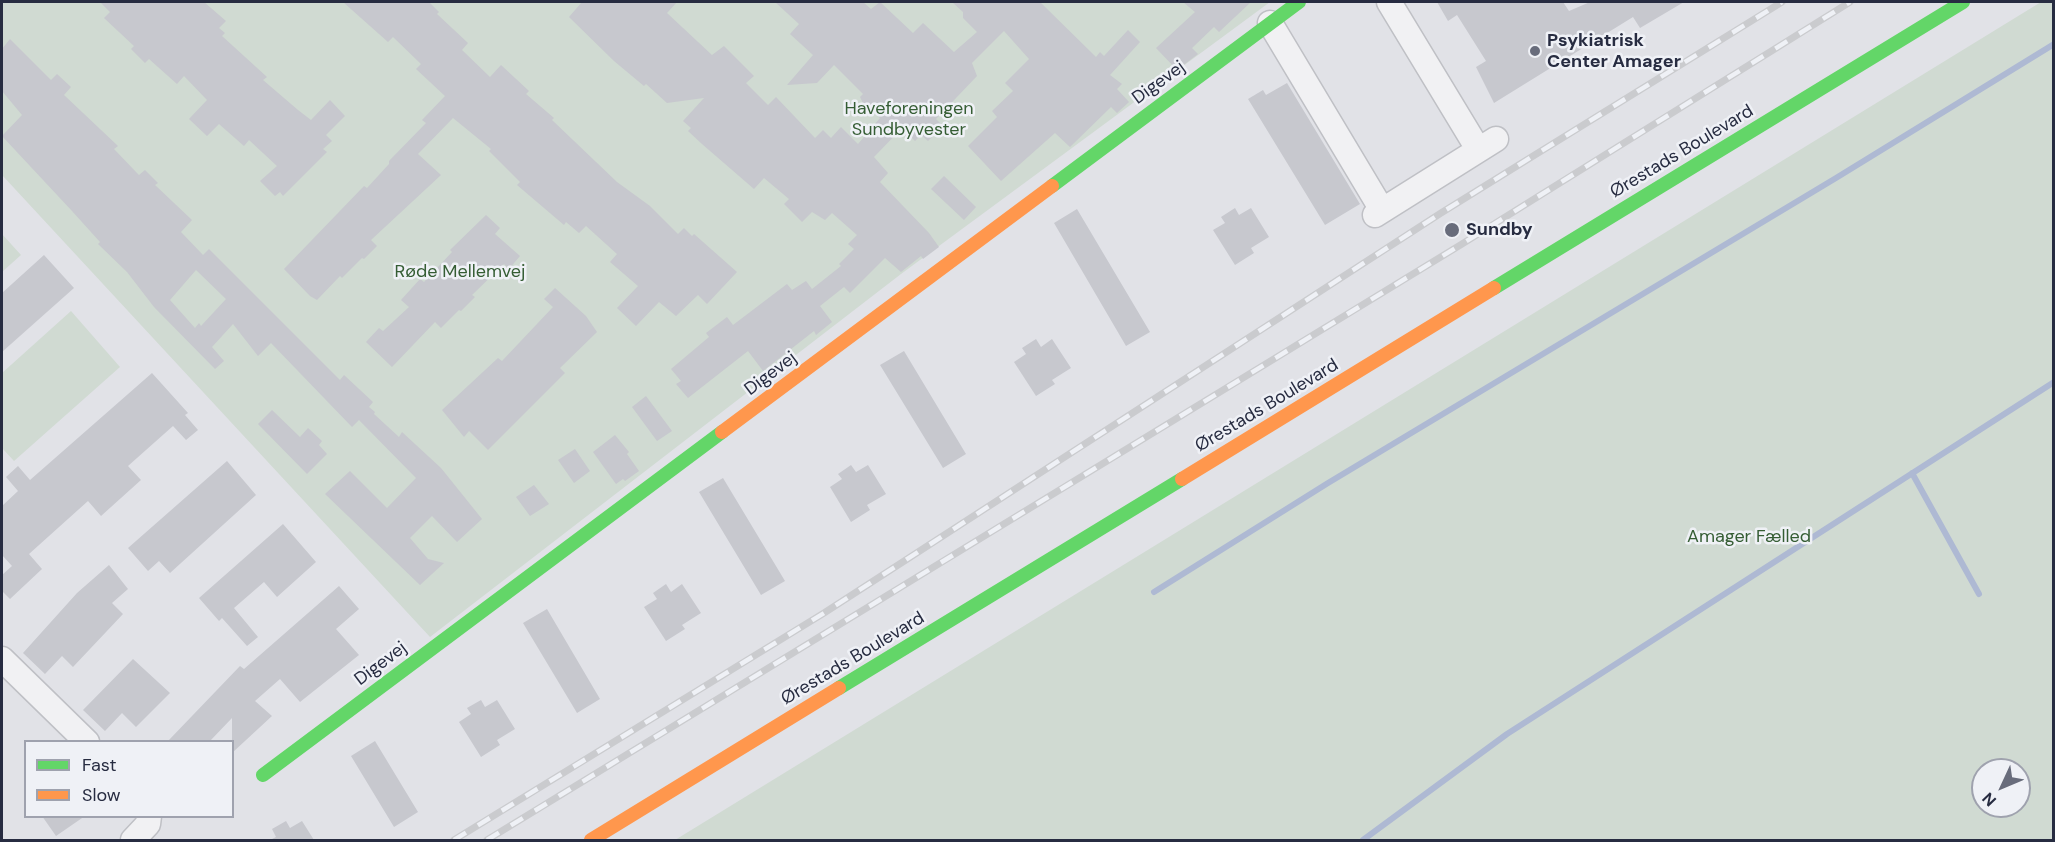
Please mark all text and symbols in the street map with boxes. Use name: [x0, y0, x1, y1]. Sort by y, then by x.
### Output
place label: Psykiatrisk Center Amager: [1547, 30, 1681, 72]
marker: Psykiatrisk Center Amager: [1528, 44, 1542, 58]
street label: Digevej: [1128, 57, 1190, 109]
park label: Haveforeningen Sundbyvester: [844, 98, 974, 140]
street label: Ørestads Boulevard: [1606, 101, 1758, 203]
place label: Sundby: [1466, 219, 1533, 241]
marker: Sundby: [1443, 221, 1461, 239]
park label: Røde Mellemvej: [395, 261, 525, 283]
street label: Digevej: [741, 347, 801, 401]
street label: Ørestads Boulevard: [1191, 355, 1343, 457]
park label: Amager Fælled: [1687, 526, 1811, 548]
street label: Ørestads Boulevard: [777, 608, 929, 710]
street label: Digevej: [351, 637, 411, 691]
legend: [24, 740, 234, 818]
text: Fast: [82, 753, 117, 777]
north arrow: [1971, 758, 2031, 818]
text: Slow: [82, 783, 121, 807]
text: N: [1978, 788, 2001, 811]

